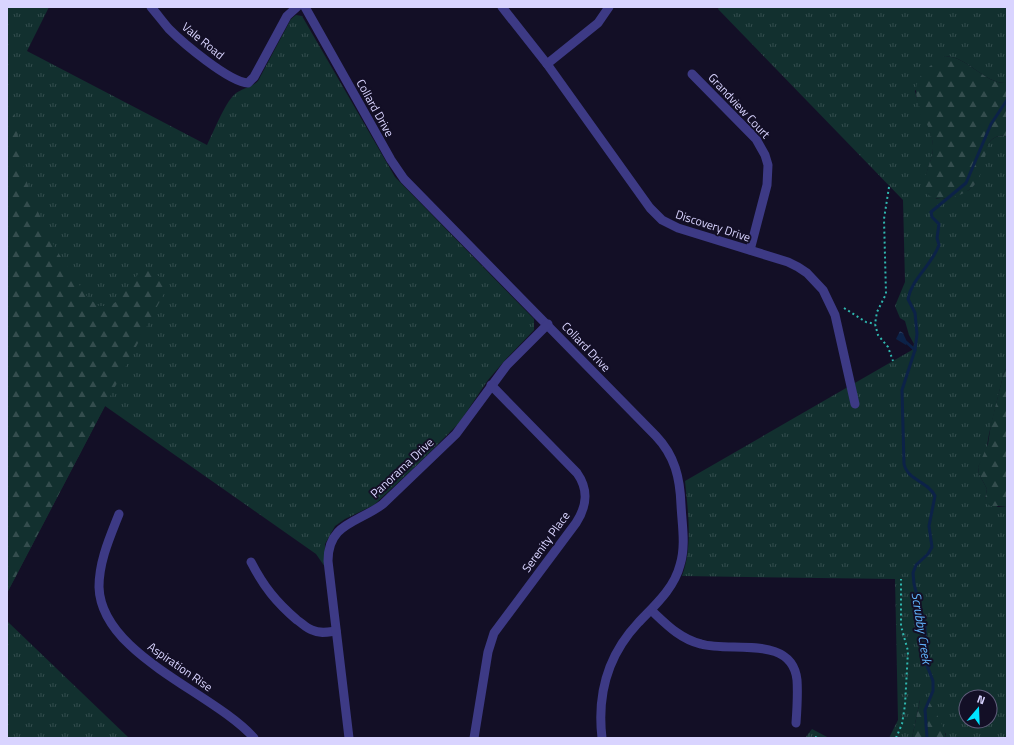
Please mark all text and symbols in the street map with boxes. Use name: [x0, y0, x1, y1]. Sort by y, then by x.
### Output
street label: Vale Road: [178, 17, 229, 64]
street label: Grandview Court: [704, 68, 775, 143]
street label: Collard Drive: [352, 75, 399, 140]
street label: Discovery Drive: [673, 204, 753, 247]
street label: Collard Drive: [557, 317, 615, 376]
street label: Panorama Drive: [366, 433, 438, 502]
street label: Serenity Place: [517, 507, 574, 576]
water label: Scrubby Creek: [906, 591, 938, 667]
street label: Aspiration Rise: [144, 637, 217, 696]
north arrow: [958, 689, 998, 729]
text: N: [975, 691, 987, 708]

